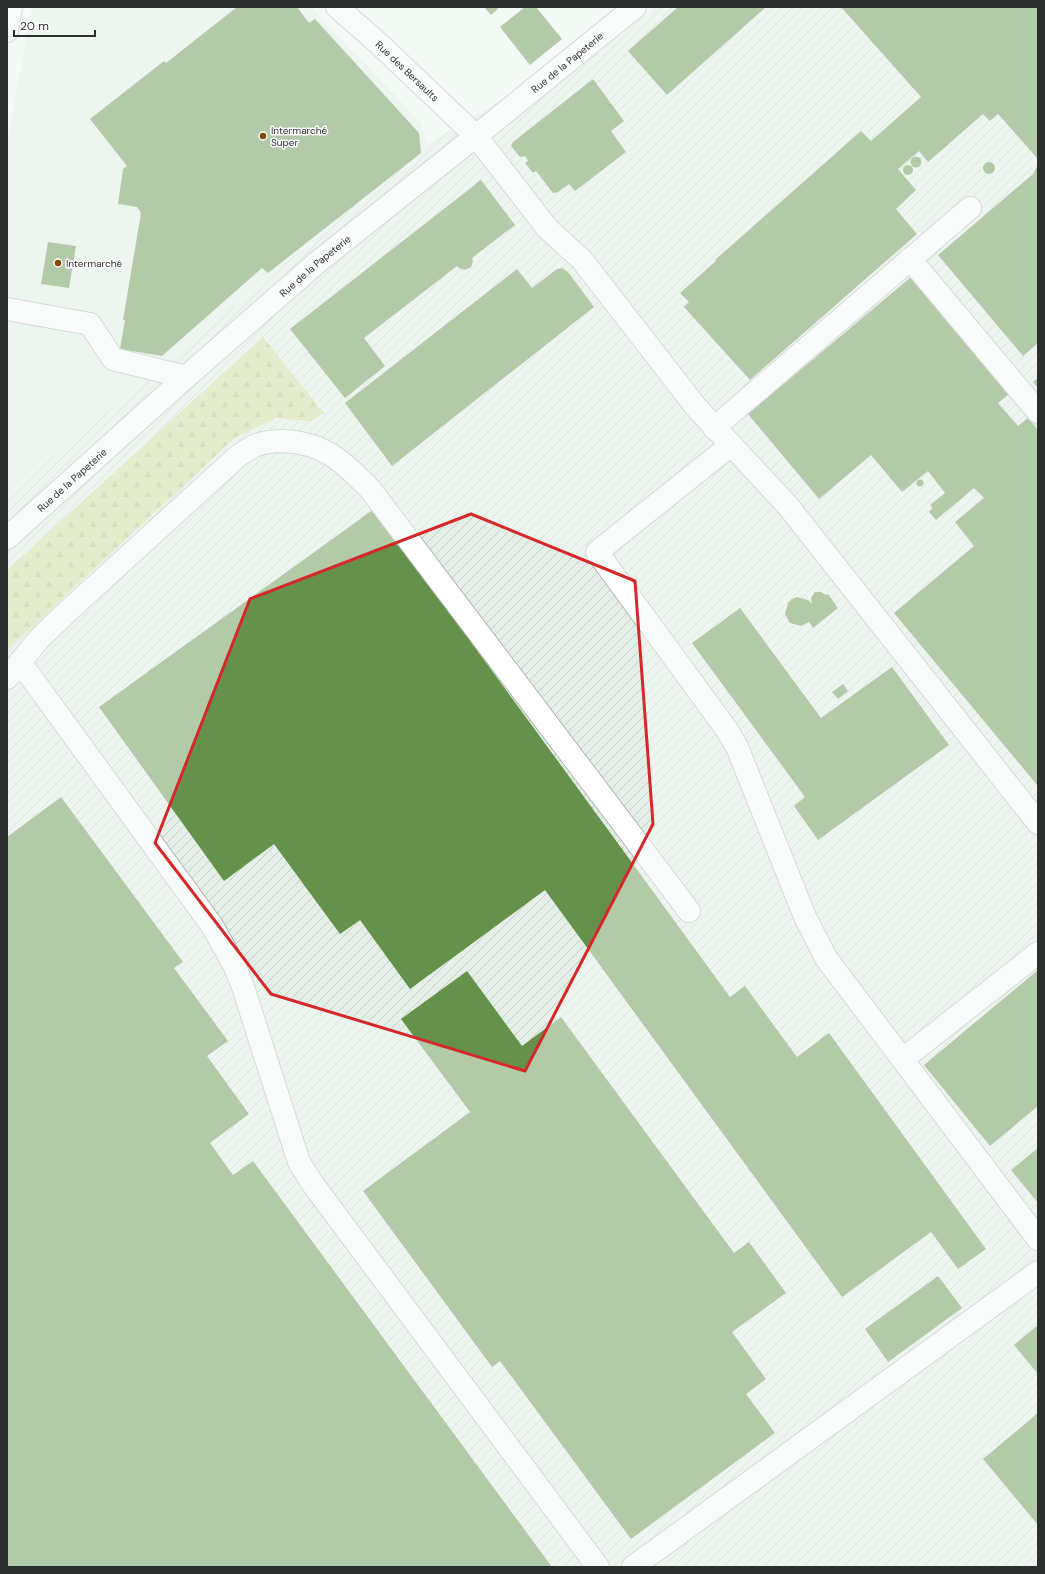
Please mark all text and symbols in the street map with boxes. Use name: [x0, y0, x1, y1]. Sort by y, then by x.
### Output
scale bar: [14, 12, 95, 38]
text: 20 m: [20, 18, 49, 34]
street label: Rue de la Papeterie: [529, 29, 606, 96]
street label: Rue des Bersaults: [373, 38, 441, 104]
place label: Intermarché Super: [271, 124, 328, 149]
marker: Intermarché Super: [258, 131, 268, 141]
street label: Rue de la Papeterie: [277, 232, 354, 300]
place label: Intermarché: [66, 257, 123, 270]
marker: Intermarché: [53, 258, 63, 268]
street label: Rue de la Papeterie: [35, 445, 110, 515]

